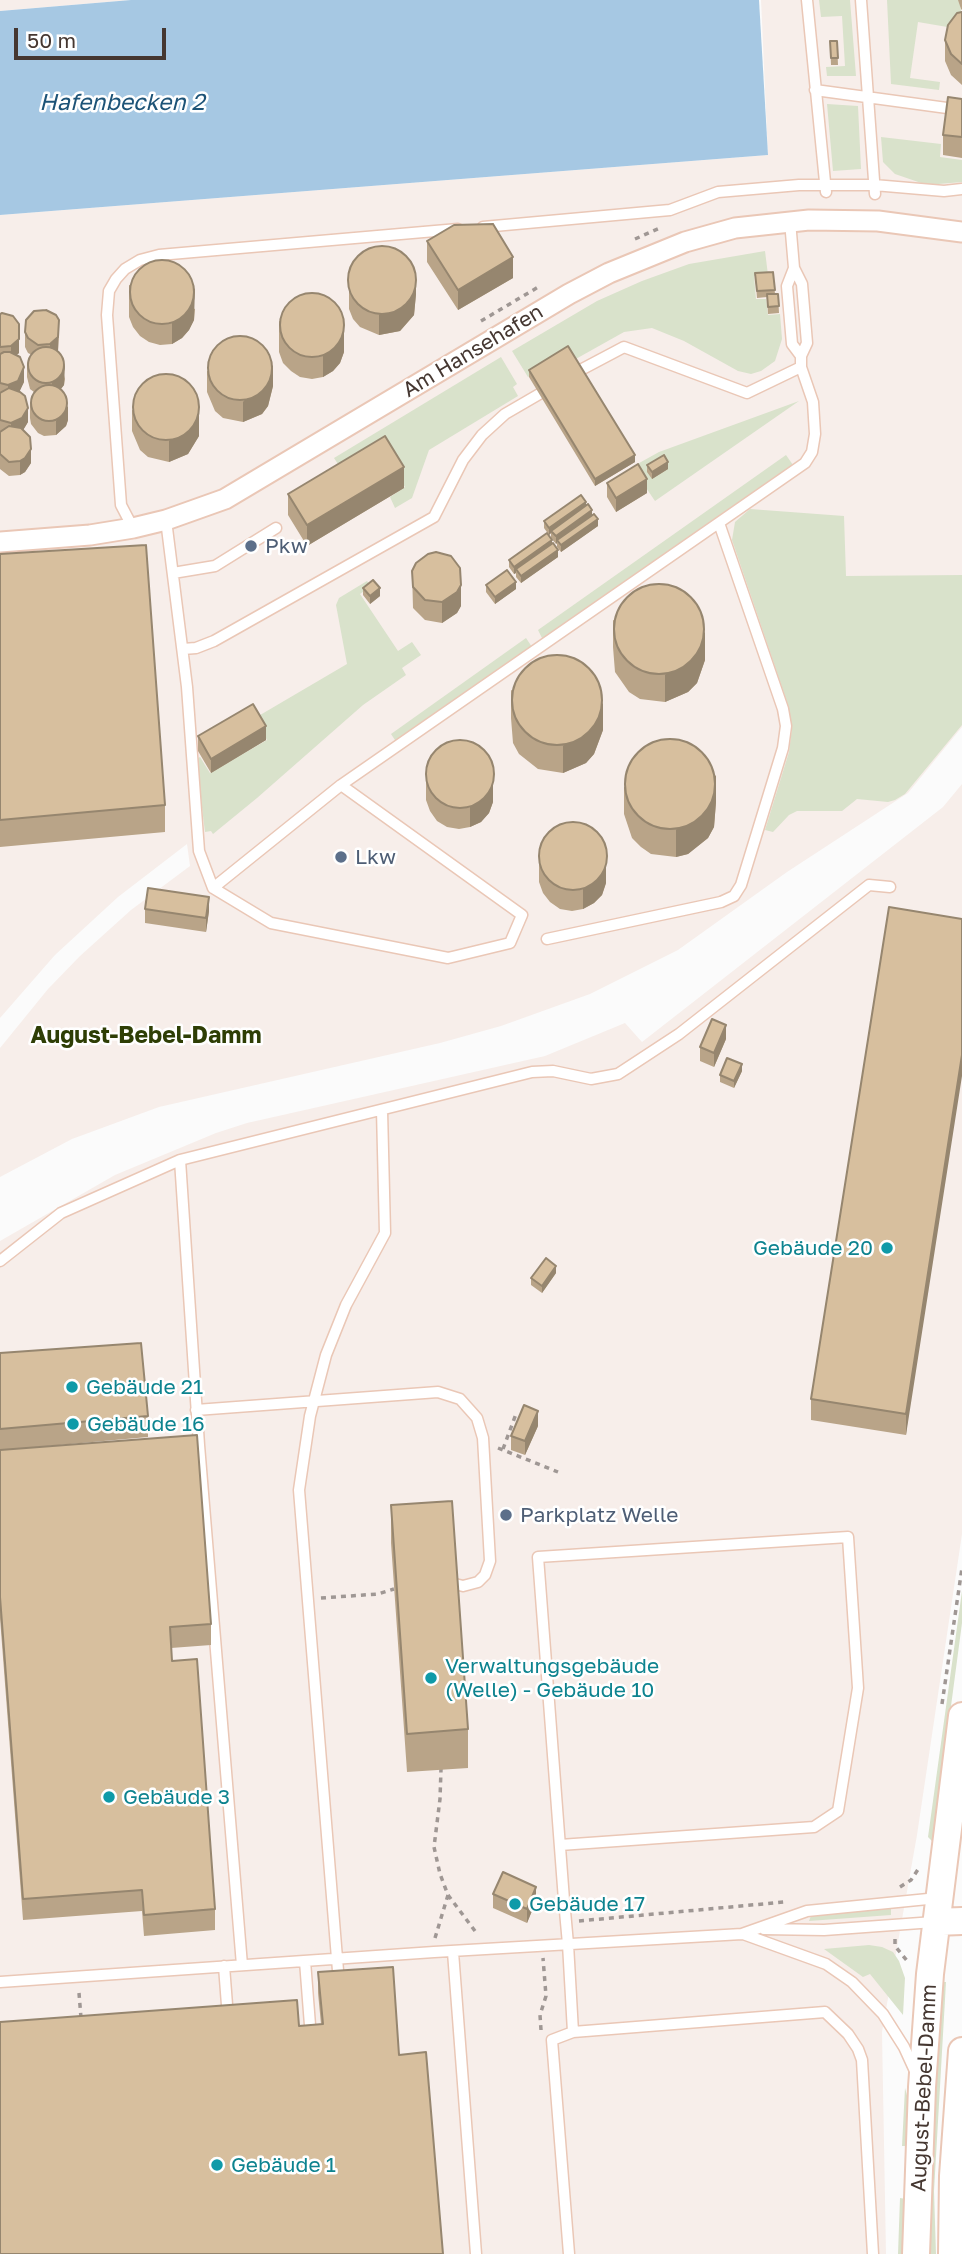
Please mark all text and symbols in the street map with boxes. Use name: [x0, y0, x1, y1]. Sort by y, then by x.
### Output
scale bar: [18, 14, 170, 58]
text: 50 m: [27, 27, 76, 53]
water label: Hafenbecken 2: [39, 89, 205, 117]
street label: Am Hansehafen: [398, 299, 548, 403]
place label: Pkw: [265, 533, 308, 559]
marker: Pkw: [243, 538, 259, 554]
place label: Lkw: [355, 844, 396, 870]
marker: Lkw: [333, 849, 349, 865]
district label: August-Bebel-Damm: [30, 1022, 262, 1050]
place label: Gebäude 20: [753, 1235, 873, 1261]
marker: Gebäude 20: [879, 1240, 895, 1256]
place label: Gebäude 21: [86, 1374, 203, 1400]
marker: Gebäude 21: [64, 1379, 80, 1395]
place label: Gebäude 16: [87, 1411, 205, 1437]
marker: Gebäude 16: [65, 1416, 81, 1432]
place label: Parkplatz Welle: [520, 1502, 678, 1528]
marker: Parkplatz Welle: [498, 1507, 514, 1523]
place label: Verwaltungsgebäude (Welle) - Gebäude 10: [445, 1653, 659, 1703]
marker: Verwaltungsgebäude (Welle) - Gebäude 10: [423, 1670, 439, 1686]
place label: Gebäude 3: [123, 1784, 230, 1810]
marker: Gebäude 3: [101, 1789, 117, 1805]
place label: Gebäude 17: [529, 1891, 645, 1917]
marker: Gebäude 17: [507, 1896, 523, 1912]
street label: August-Bebel-Damm: [906, 1983, 942, 2193]
place label: Gebäude 1: [231, 2152, 336, 2178]
marker: Gebäude 1: [209, 2157, 225, 2173]

